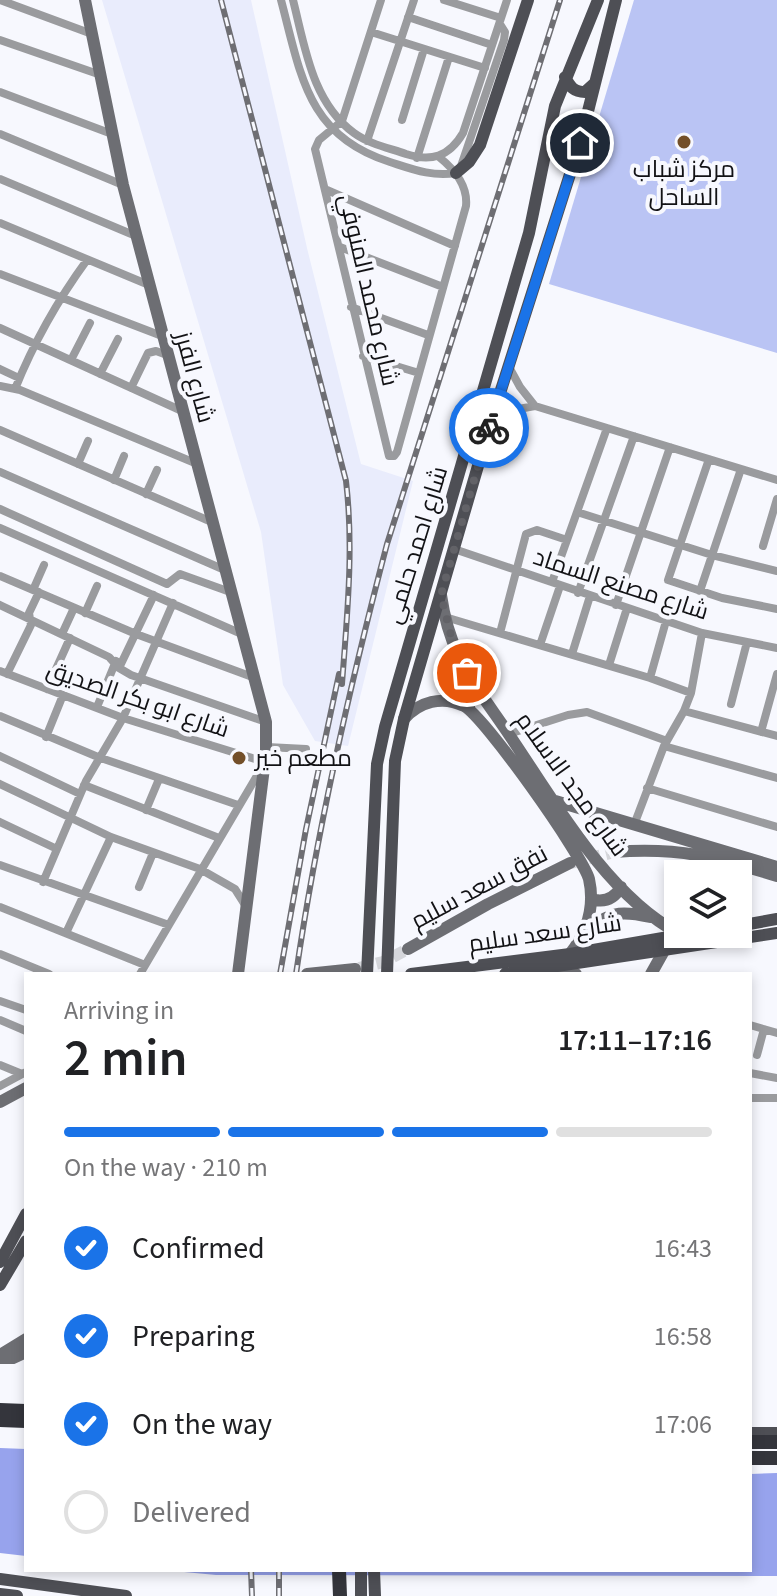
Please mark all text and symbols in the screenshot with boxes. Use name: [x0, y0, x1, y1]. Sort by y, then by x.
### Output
pin: [546, 109, 614, 177]
icon: home: [558, 121, 602, 165]
marker: مركز شباب الساحل: [675, 133, 693, 151]
place label: مركز شباب الساحل: [633, 152, 735, 215]
street label: شارع محمد المنوفي: [328, 191, 408, 390]
street label: شارع الفرز: [165, 326, 223, 427]
courier: [449, 388, 529, 468]
icon: bike: [467, 406, 511, 450]
street label: شارع احمد حلمي: [376, 462, 458, 629]
street label: شارع مصنع السماد: [529, 540, 713, 629]
pin: [433, 639, 501, 707]
icon: bag: [445, 651, 489, 695]
street label: شارع ابو بكر الصديق: [42, 652, 234, 747]
street label: شارع مجد الاسلام: [507, 705, 636, 864]
place label: مطعم خير: [253, 741, 352, 776]
marker: مطعم خير: [230, 749, 248, 767]
street label: نفق سعد سليم: [404, 837, 554, 938]
map controls: [664, 860, 752, 948]
button: layers: [664, 860, 752, 948]
street label: شارع سعد سليم: [466, 905, 624, 962]
text: Arriving in: [64, 992, 174, 1029]
text: 17:11–17:16: [558, 1019, 712, 1062]
text: 2 min: [64, 1022, 188, 1096]
text: On the way · 210 m: [64, 1149, 268, 1186]
icon: check: [64, 1226, 108, 1270]
text: Confirmed: [132, 1227, 265, 1270]
text: 16:43: [654, 1230, 712, 1267]
icon: check: [64, 1314, 108, 1358]
text: Preparing: [132, 1315, 255, 1358]
text: 16:58: [654, 1318, 712, 1355]
icon: check: [64, 1402, 108, 1446]
text: On the way: [132, 1403, 272, 1446]
text: 17:06: [654, 1406, 712, 1443]
text: Delivered: [132, 1491, 251, 1534]

